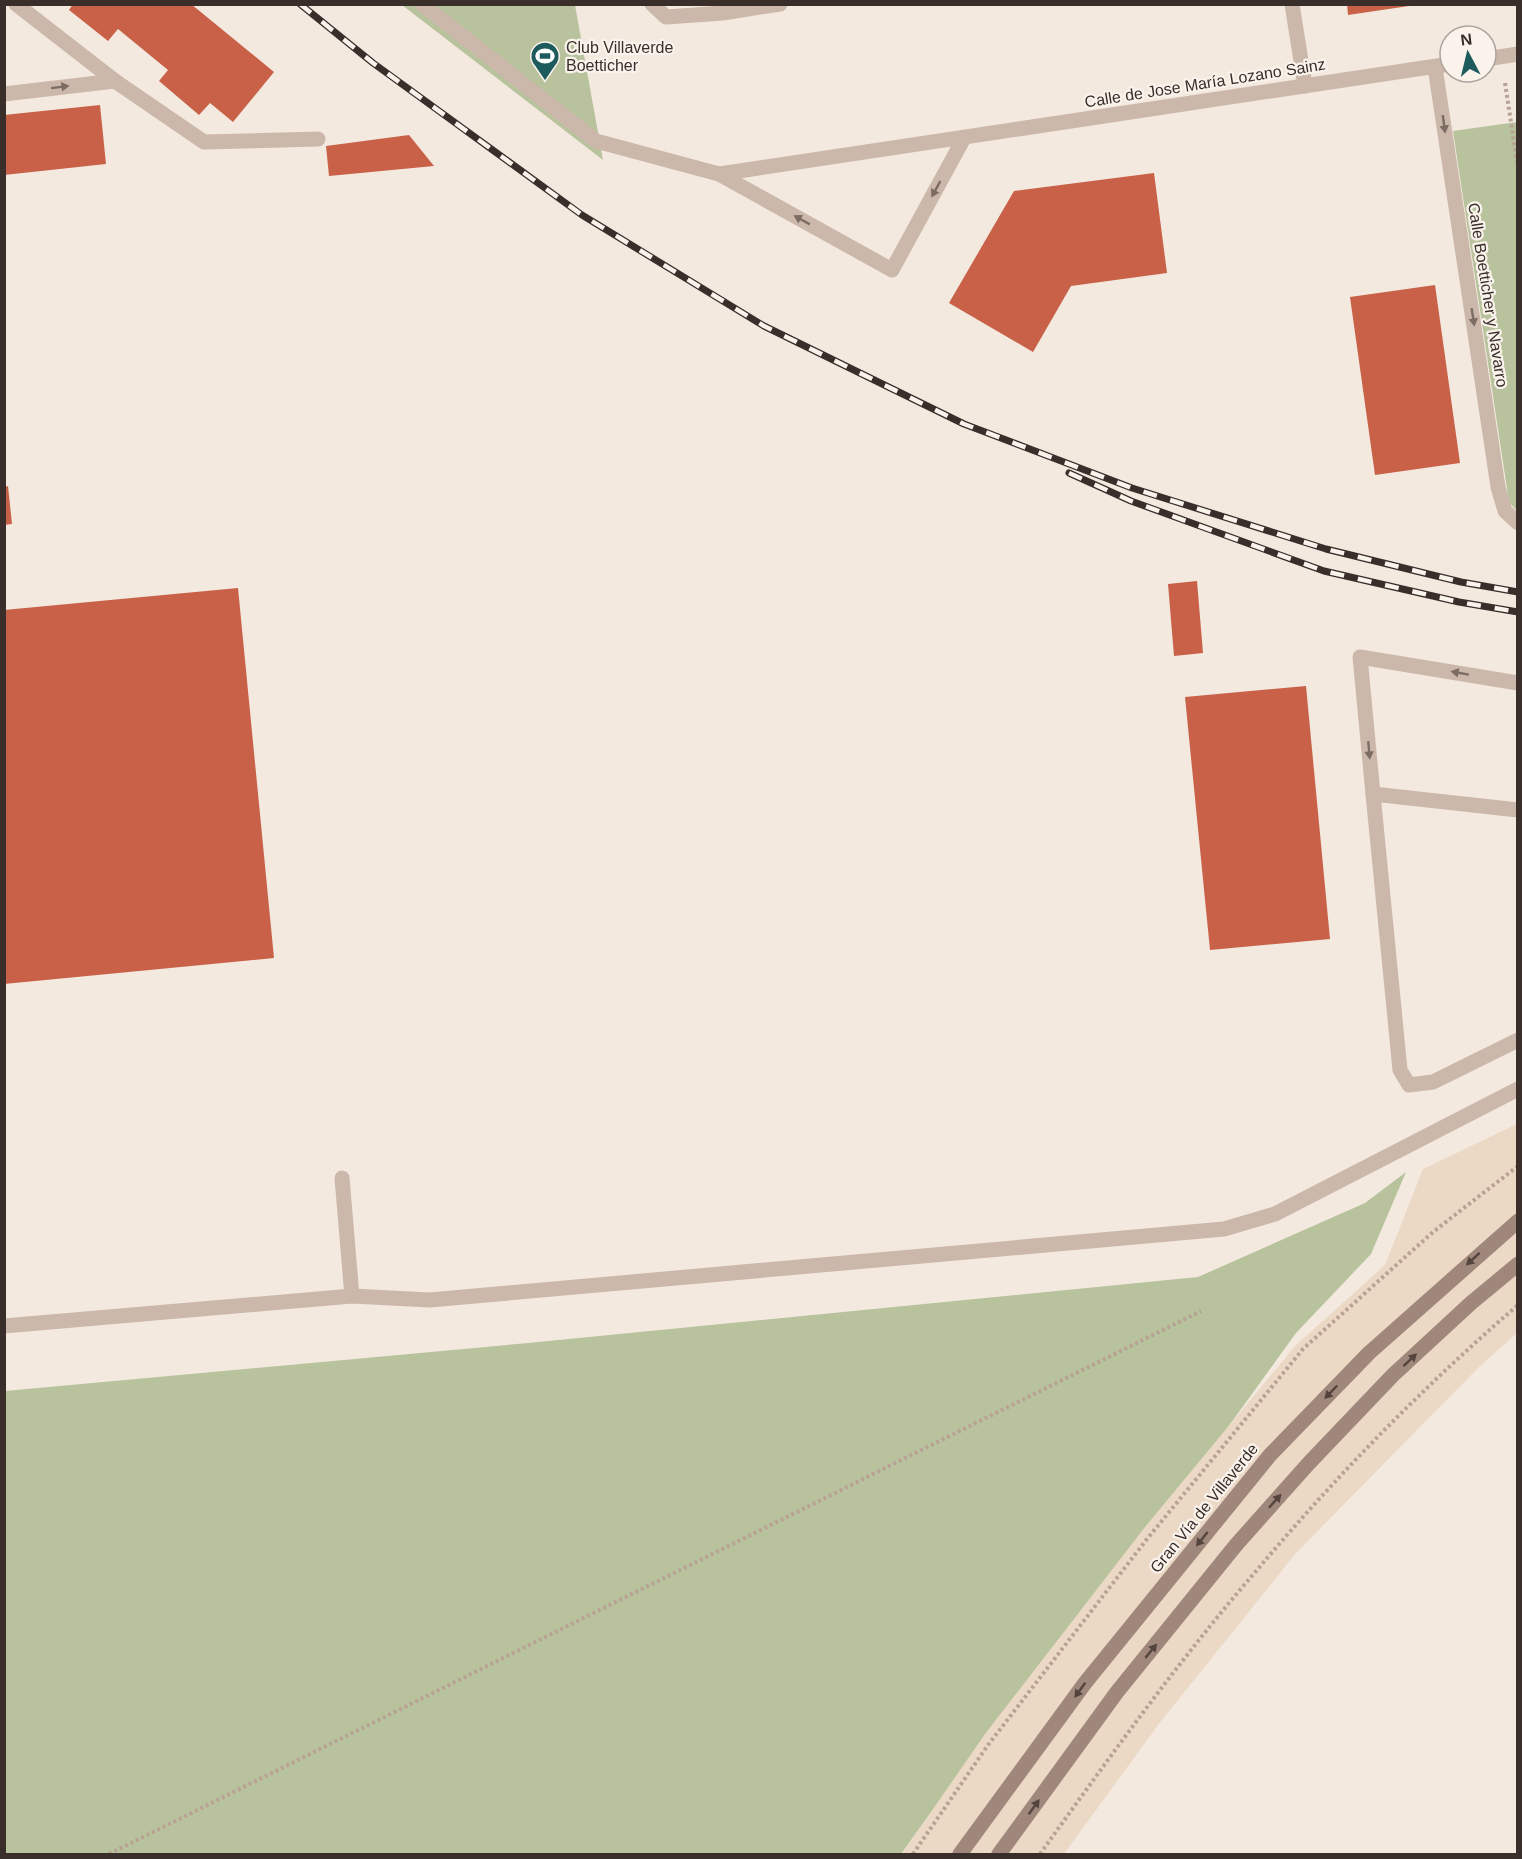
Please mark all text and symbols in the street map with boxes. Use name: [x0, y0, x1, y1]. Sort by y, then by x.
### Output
north arrow: [1438, 24, 1498, 84]
text: N: [1459, 30, 1473, 49]
place label: Club Villaverde Boetticher: [566, 39, 673, 74]
sports icon: Club Villaverde Boetticher: [529, 40, 561, 82]
street label: Calle de Jose María Lozano Sainz: [1083, 56, 1327, 110]
one-way arrow: [50, 83, 69, 92]
one-way arrow: [1440, 115, 1449, 134]
one-way arrow: [931, 181, 941, 198]
street label: Calle Boetticher y Navarro: [1465, 201, 1511, 389]
one-way arrow: [793, 215, 810, 225]
one-way arrow: [1469, 308, 1478, 327]
one-way arrow: [1450, 669, 1469, 678]
one-way arrow: [1364, 741, 1374, 760]
one-way arrow: [1466, 1252, 1481, 1265]
one-way arrow: [1402, 1353, 1417, 1367]
one-way arrow: [1324, 1385, 1338, 1399]
street label: Gran Vía de Villaverde: [1147, 1440, 1261, 1576]
one-way arrow: [1268, 1494, 1281, 1509]
one-way arrow: [1196, 1531, 1209, 1546]
one-way arrow: [1144, 1643, 1157, 1659]
one-way arrow: [1074, 1682, 1086, 1698]
one-way arrow: [1028, 1800, 1040, 1816]

